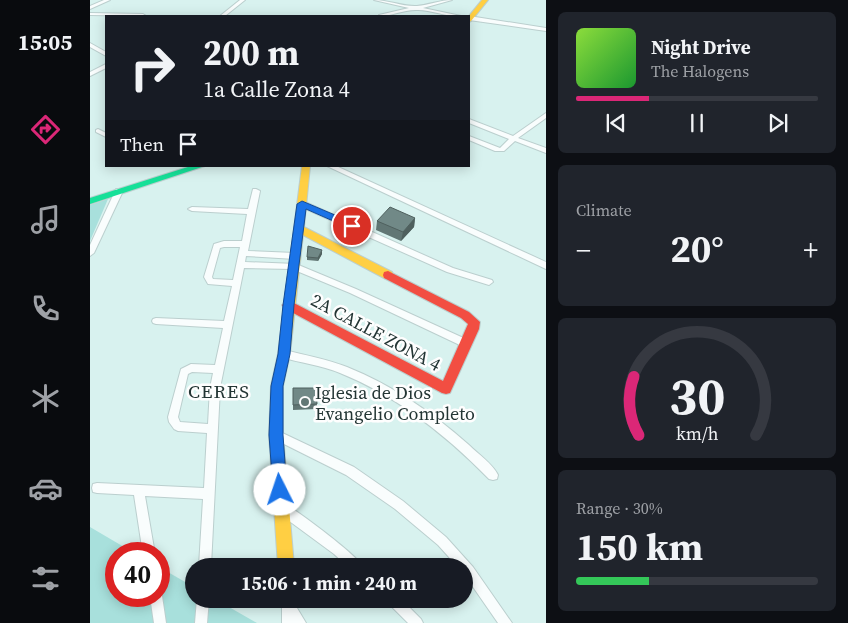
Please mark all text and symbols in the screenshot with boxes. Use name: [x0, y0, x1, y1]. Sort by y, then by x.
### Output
text: 15:05: [18, 27, 72, 57]
text: 200 m: [203, 29, 299, 77]
text: Night Drive: [651, 34, 751, 60]
icon: right: [120, 35, 185, 100]
text: The Halogens: [651, 60, 749, 82]
text: 1a Calle Zona 4: [203, 74, 350, 104]
icon: previous: [602, 109, 630, 137]
icon: pause: [683, 109, 711, 137]
icon: next: [764, 109, 792, 137]
icon: directions: [28, 112, 63, 147]
icon: arrive: [174, 130, 202, 158]
text: Then: [120, 131, 164, 157]
text: Climate: [576, 199, 632, 221]
icon: music: [28, 202, 63, 237]
pin: [331, 205, 373, 247]
icon: arrive: [338, 212, 366, 240]
text: 20°: [670, 223, 724, 275]
text: −: [576, 231, 591, 269]
text: +: [803, 231, 818, 269]
street label: 2A CALLE ZONA 4: [307, 287, 445, 377]
icon: phone: [28, 291, 63, 326]
text: 30: [669, 360, 725, 431]
district label: CERES: [188, 378, 250, 404]
place label: Iglesia de Dios Evangelio Completo: [315, 380, 475, 426]
icon: climate: [28, 381, 63, 416]
marker: Iglesia de Dios Evangelio Completo: [299, 396, 311, 408]
text: km/h: [676, 421, 719, 446]
position arrow: [253, 463, 305, 515]
icon: car: [28, 471, 63, 506]
text: Range · 30%: [576, 497, 663, 519]
text: 150 km: [576, 521, 703, 573]
speed limit sign: 40: [105, 542, 170, 607]
icon: filters: [28, 561, 63, 596]
text: 15:06 · 1 min · 240 m: [241, 570, 417, 596]

